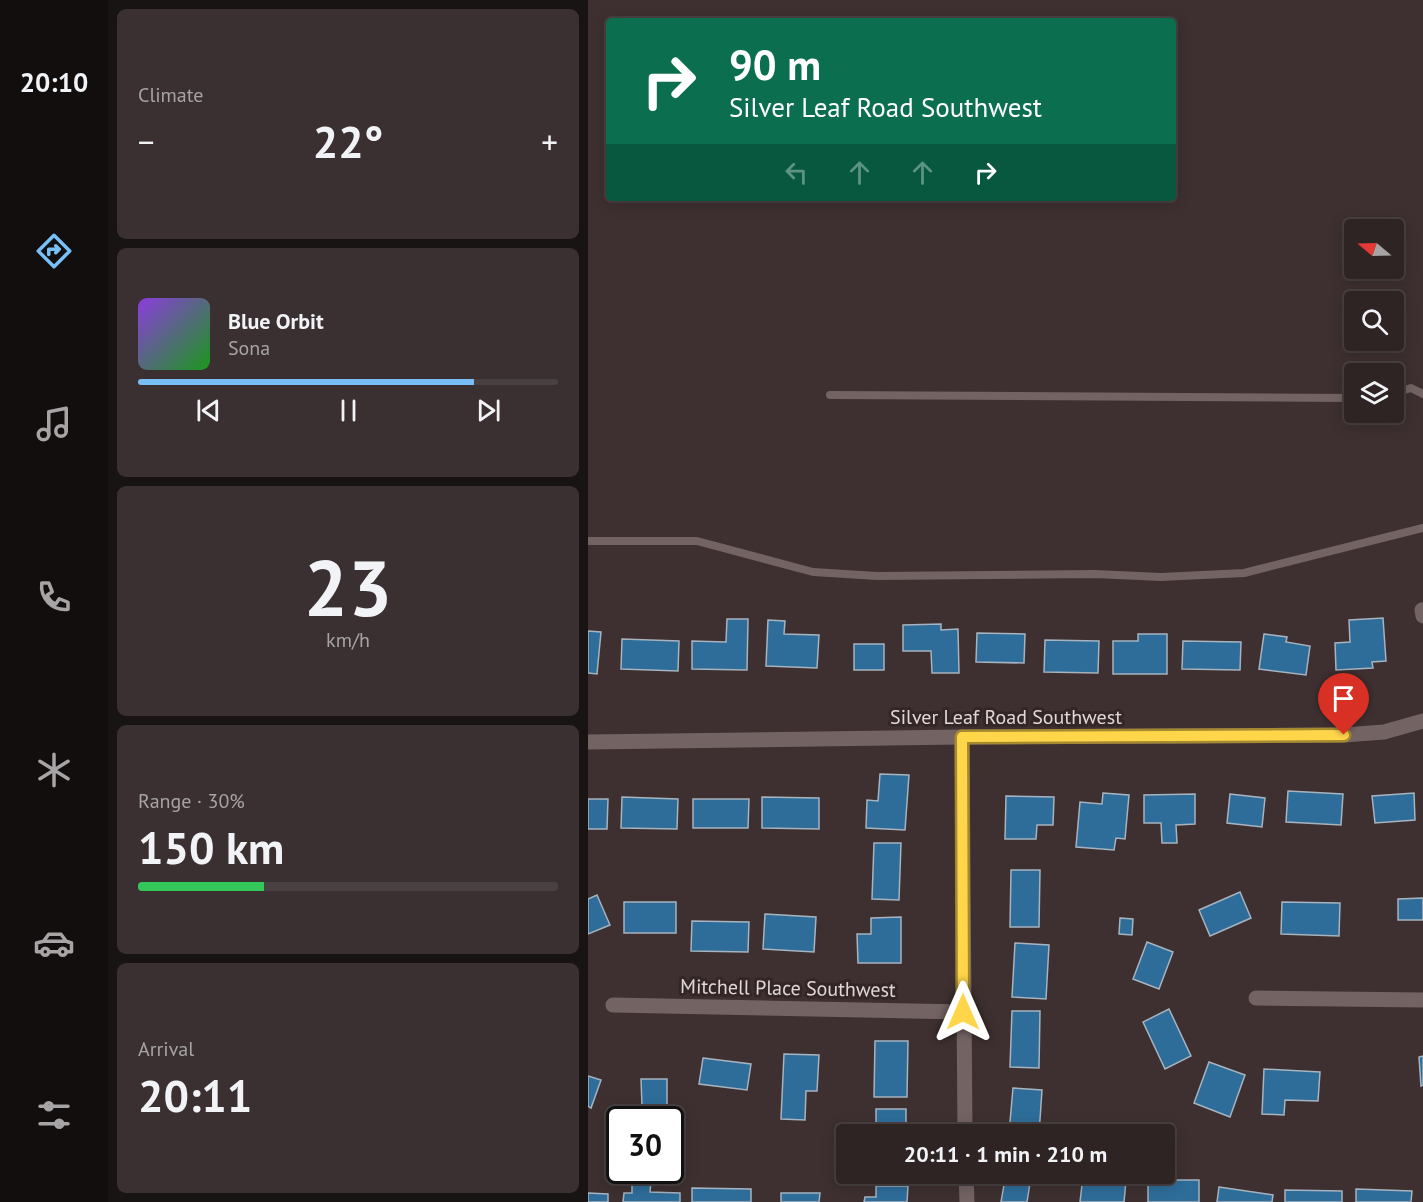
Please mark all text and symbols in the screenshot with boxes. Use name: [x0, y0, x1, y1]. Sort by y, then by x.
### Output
text: 90 m: [729, 37, 821, 92]
icon: right: [630, 42, 708, 120]
text: 20:10: [20, 65, 88, 99]
text: Climate: [138, 82, 204, 108]
text: Silver Leaf Road Southwest: [729, 90, 1042, 124]
text: 22°: [313, 112, 383, 170]
text: −: [138, 120, 155, 163]
text: +: [541, 120, 558, 163]
icon: left: [780, 156, 813, 189]
icon: ahead: [843, 156, 876, 189]
icon: ahead: [906, 156, 939, 189]
icon: right: [969, 156, 1002, 189]
north arrow: [1344, 219, 1404, 279]
map controls: [1344, 219, 1404, 423]
icon: directions: [33, 230, 75, 272]
button: search: [1344, 291, 1404, 351]
text: Blue Orbit: [228, 307, 324, 335]
text: Sona: [228, 335, 270, 361]
button: layers: [1344, 363, 1404, 423]
icon: previous: [192, 394, 225, 427]
icon: pause: [332, 394, 365, 427]
icon: next: [472, 394, 505, 427]
icon: music: [33, 403, 75, 445]
text: 23: [304, 537, 392, 638]
icon: phone: [33, 576, 75, 618]
text: km/h: [326, 627, 370, 653]
pin: [1318, 673, 1369, 735]
icon: arrive: [1327, 682, 1360, 715]
street label: Silver Leaf Road Southwest: [890, 704, 1122, 730]
icon: climate: [33, 749, 75, 791]
text: Range · 30%: [138, 788, 245, 814]
text: 150 km: [138, 818, 284, 876]
icon: car: [33, 922, 75, 964]
street label: Mitchell Place Southwest: [680, 973, 896, 1003]
position arrow: [931, 980, 995, 1044]
text: Arrival: [138, 1036, 194, 1062]
text: 20:11: [138, 1066, 252, 1124]
icon: filters: [33, 1094, 75, 1136]
speed limit sign: 30: [606, 1106, 684, 1184]
text: 20:11 · 1 min · 210 m: [904, 1140, 1107, 1168]

